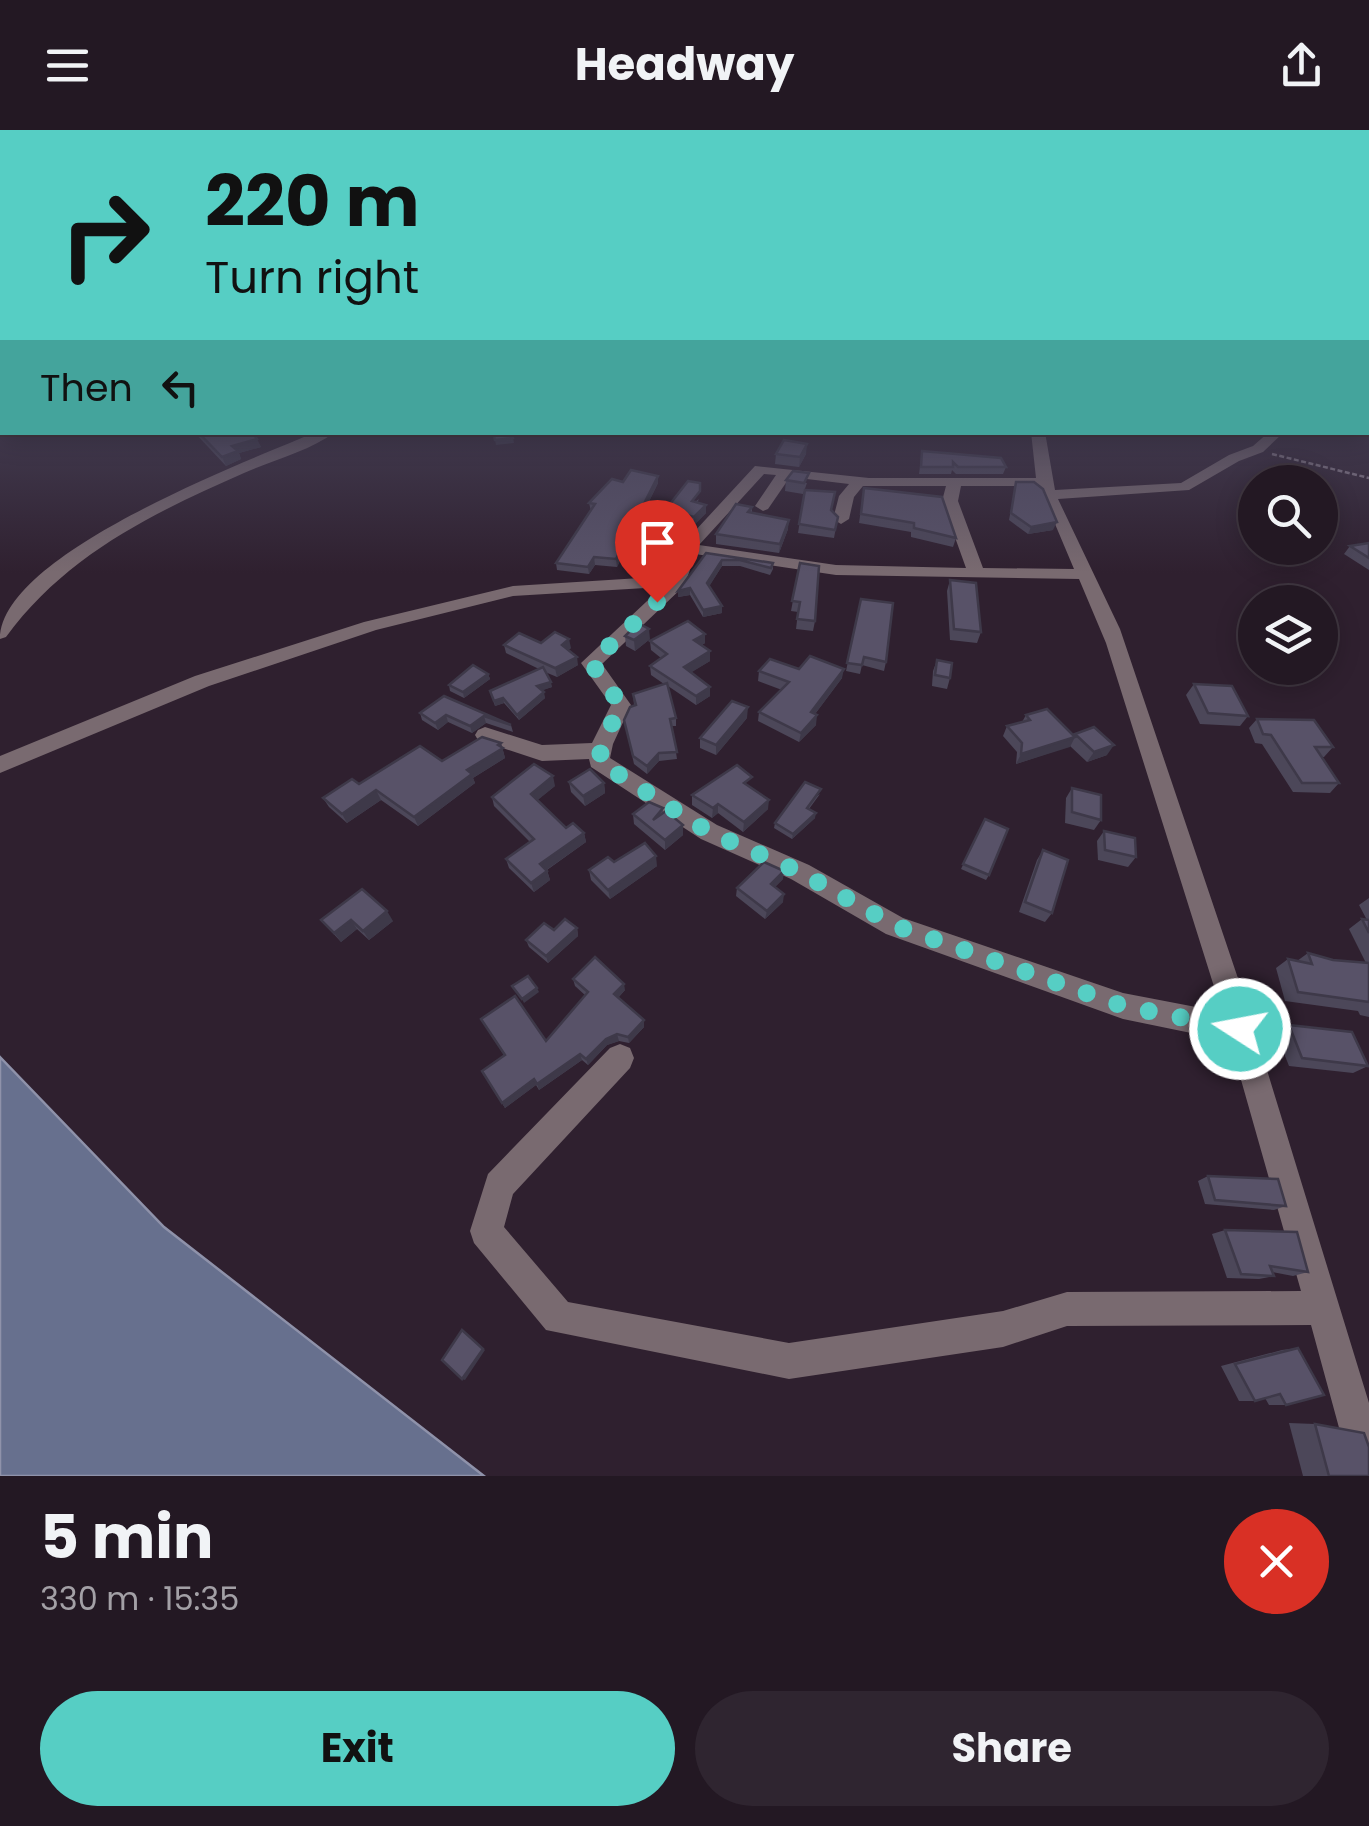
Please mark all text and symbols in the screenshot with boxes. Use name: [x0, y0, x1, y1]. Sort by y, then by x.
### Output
text: Headway: [575, 33, 794, 96]
icon: menu: [40, 38, 95, 93]
icon: share: [1274, 38, 1329, 93]
text: 220 m: [205, 152, 420, 251]
icon: right: [40, 170, 170, 300]
text: Turn right: [205, 246, 419, 309]
icon: left: [153, 360, 208, 415]
text: Then: [40, 361, 133, 414]
map controls: [1238, 465, 1338, 685]
button: search: [1238, 465, 1338, 565]
pin: [615, 500, 700, 603]
icon: arrive: [630, 515, 685, 570]
button: layers: [1238, 585, 1338, 685]
position arrow: [1188, 977, 1292, 1081]
text: 5 min: [40, 1495, 213, 1579]
button: close: [1224, 1509, 1329, 1614]
text: 330 m · 15:35: [40, 1576, 239, 1621]
button: Exit: [40, 1691, 675, 1806]
button: Share: [695, 1691, 1329, 1806]

